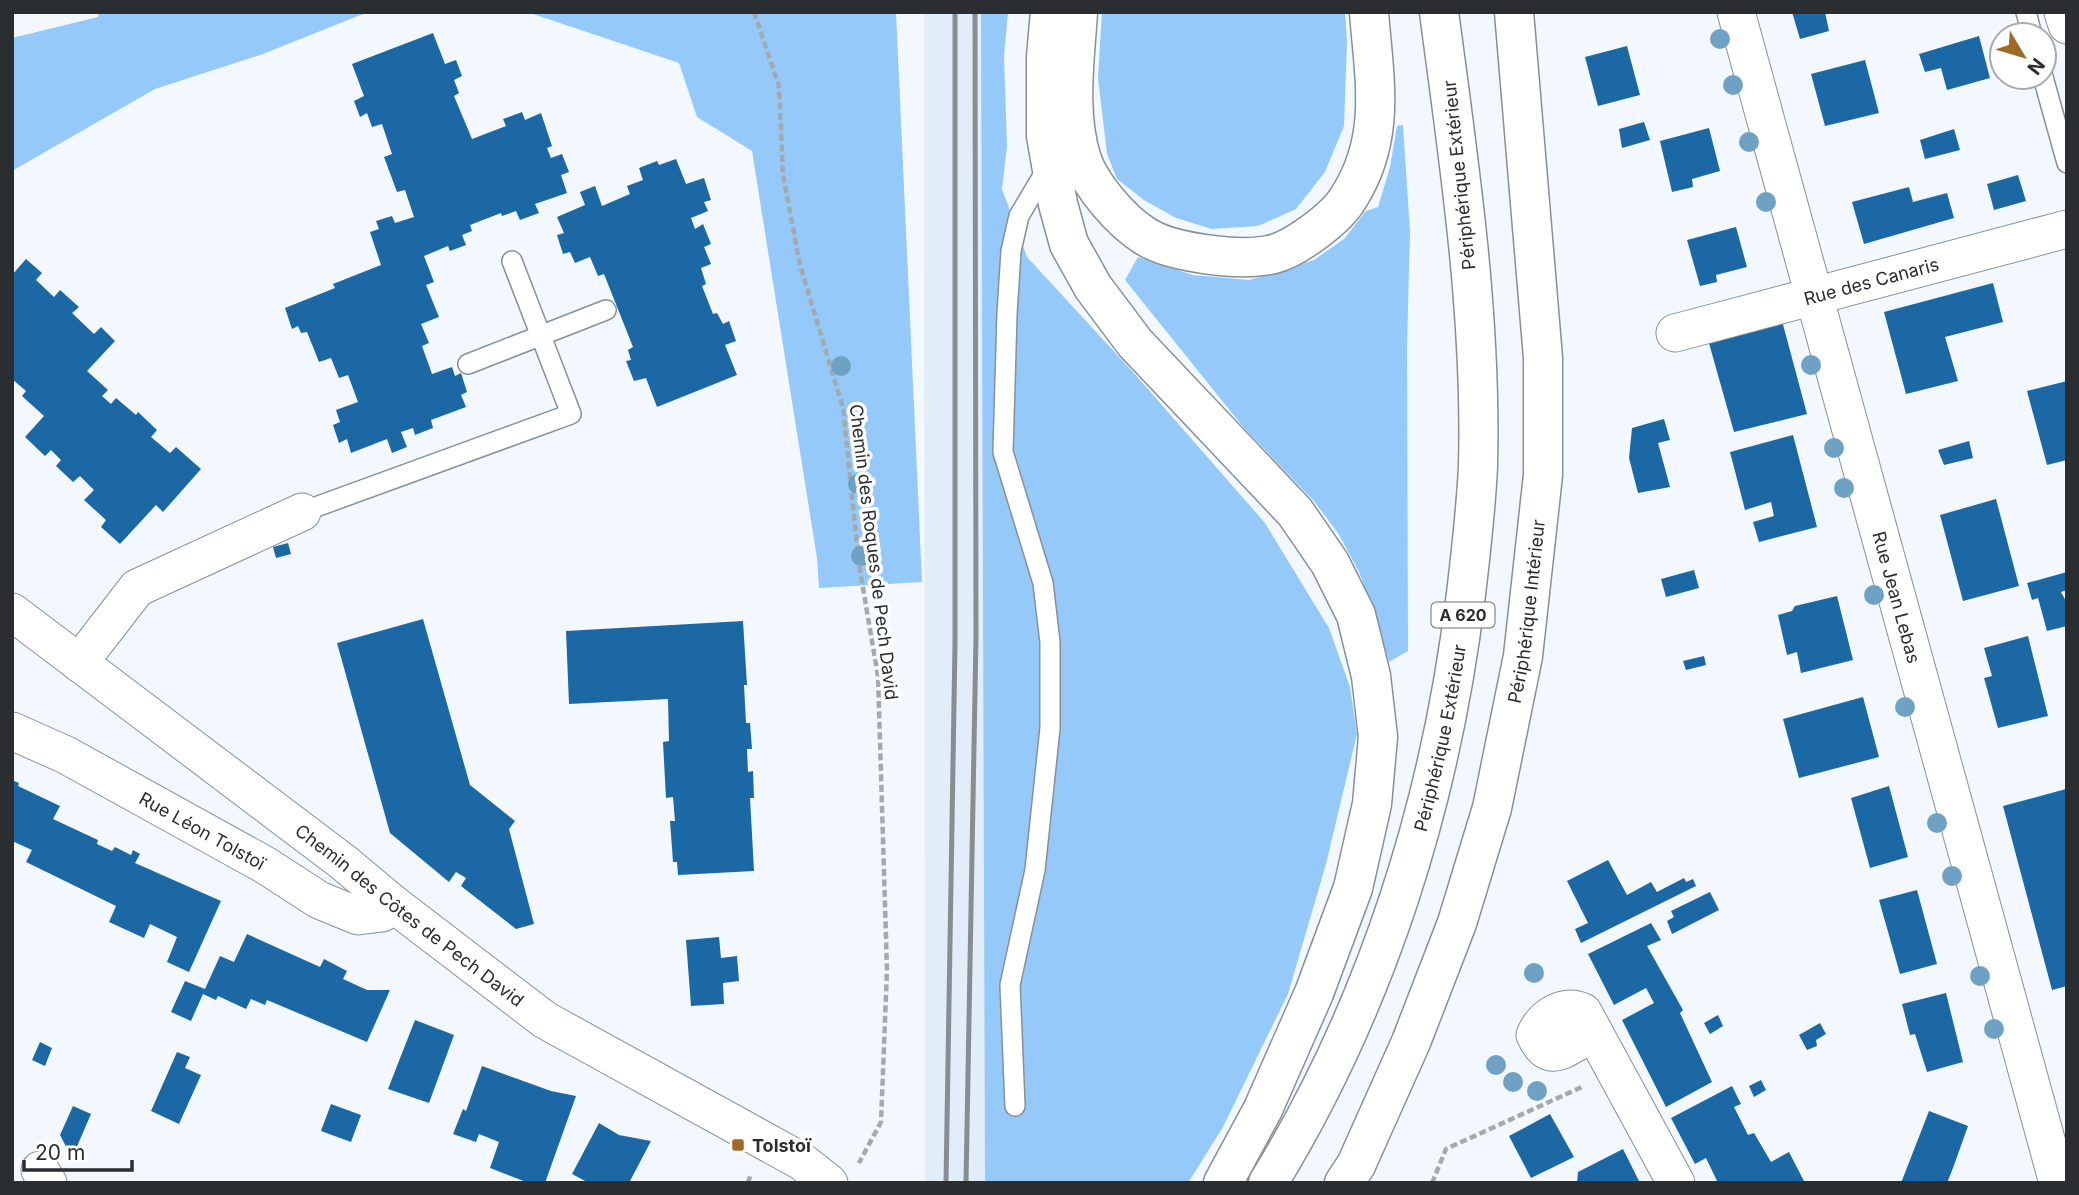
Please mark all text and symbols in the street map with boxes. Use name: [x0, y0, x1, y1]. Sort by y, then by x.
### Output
north arrow: [1988, 21, 2058, 91]
text: N: [2022, 53, 2050, 79]
street label: Périphérique Extérieur: [1439, 79, 1479, 271]
street label: Rue des Canaris: [1801, 253, 1941, 309]
street label: Chemin des Roques de Pech David: [845, 403, 903, 701]
street label: Périphérique Intérieur: [1503, 518, 1549, 705]
street label: Rue Jean Lebas: [1869, 529, 1925, 666]
road number: A 620: [1432, 602, 1494, 628]
street label: Périphérique Extérieur: [1409, 643, 1470, 834]
street label: Rue Léon Tolstoï: [136, 787, 271, 874]
street label: Chemin des Côtes de Pech David: [291, 819, 528, 1011]
scale bar: [24, 1128, 133, 1172]
place label: Tolstoï: [752, 1135, 812, 1156]
marker: Tolstoï: [730, 1137, 746, 1153]
text: 20 m: [35, 1140, 85, 1165]

